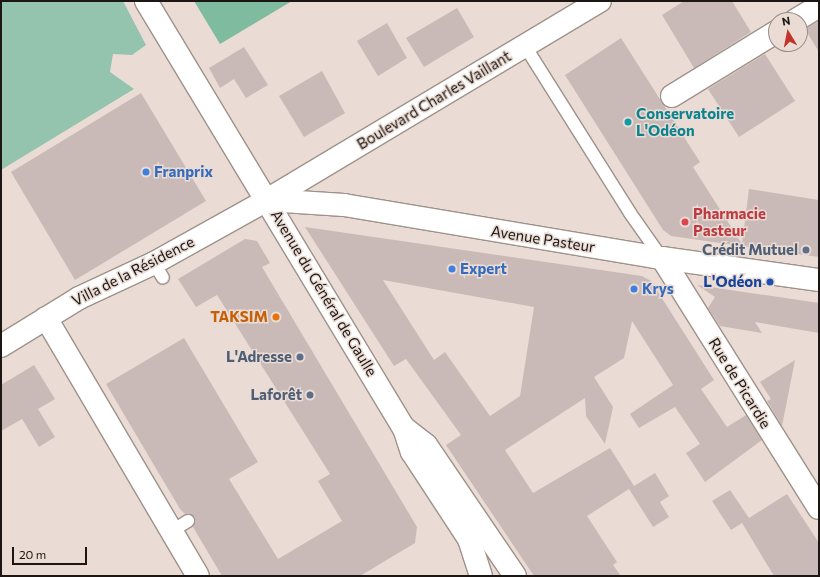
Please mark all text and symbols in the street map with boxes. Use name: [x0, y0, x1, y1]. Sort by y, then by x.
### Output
north arrow: [768, 12, 808, 52]
text: N: [781, 14, 791, 28]
street label: Boulevard Charles Vaillant: [354, 47, 514, 153]
place label: Conservatoire L'Odéon: [636, 104, 734, 139]
marker: Conservatoire L'Odéon: [623, 117, 633, 127]
place label: Franprix: [154, 163, 213, 181]
marker: Franprix: [141, 167, 151, 177]
place label: Pharmacie Pasteur: [693, 204, 766, 239]
street label: Avenue du Général de Gaulle: [267, 207, 381, 379]
marker: Pharmacie Pasteur: [680, 217, 690, 227]
street label: Avenue Pasteur: [490, 222, 596, 256]
street label: Villa de la Résidence: [69, 232, 197, 310]
place label: Crédit Mutuel: [702, 241, 798, 259]
marker: Crédit Mutuel: [801, 245, 811, 255]
place label: Expert: [460, 260, 507, 278]
marker: Expert: [447, 264, 457, 274]
place label: L'Odéon: [703, 273, 762, 291]
marker: L'Odéon: [765, 277, 775, 287]
place label: Krys: [642, 280, 674, 298]
marker: Krys: [629, 284, 639, 294]
place label: TAKSIM: [210, 308, 268, 326]
marker: TAKSIM: [271, 312, 281, 322]
street label: Rue de Picardie: [705, 334, 775, 432]
place label: L'Adresse: [226, 348, 292, 366]
marker: L'Adresse: [295, 352, 305, 362]
place label: Laforêt: [250, 386, 302, 404]
marker: Laforêt: [305, 390, 315, 400]
scale bar: [14, 539, 89, 565]
text: 20 m: [19, 547, 46, 561]

